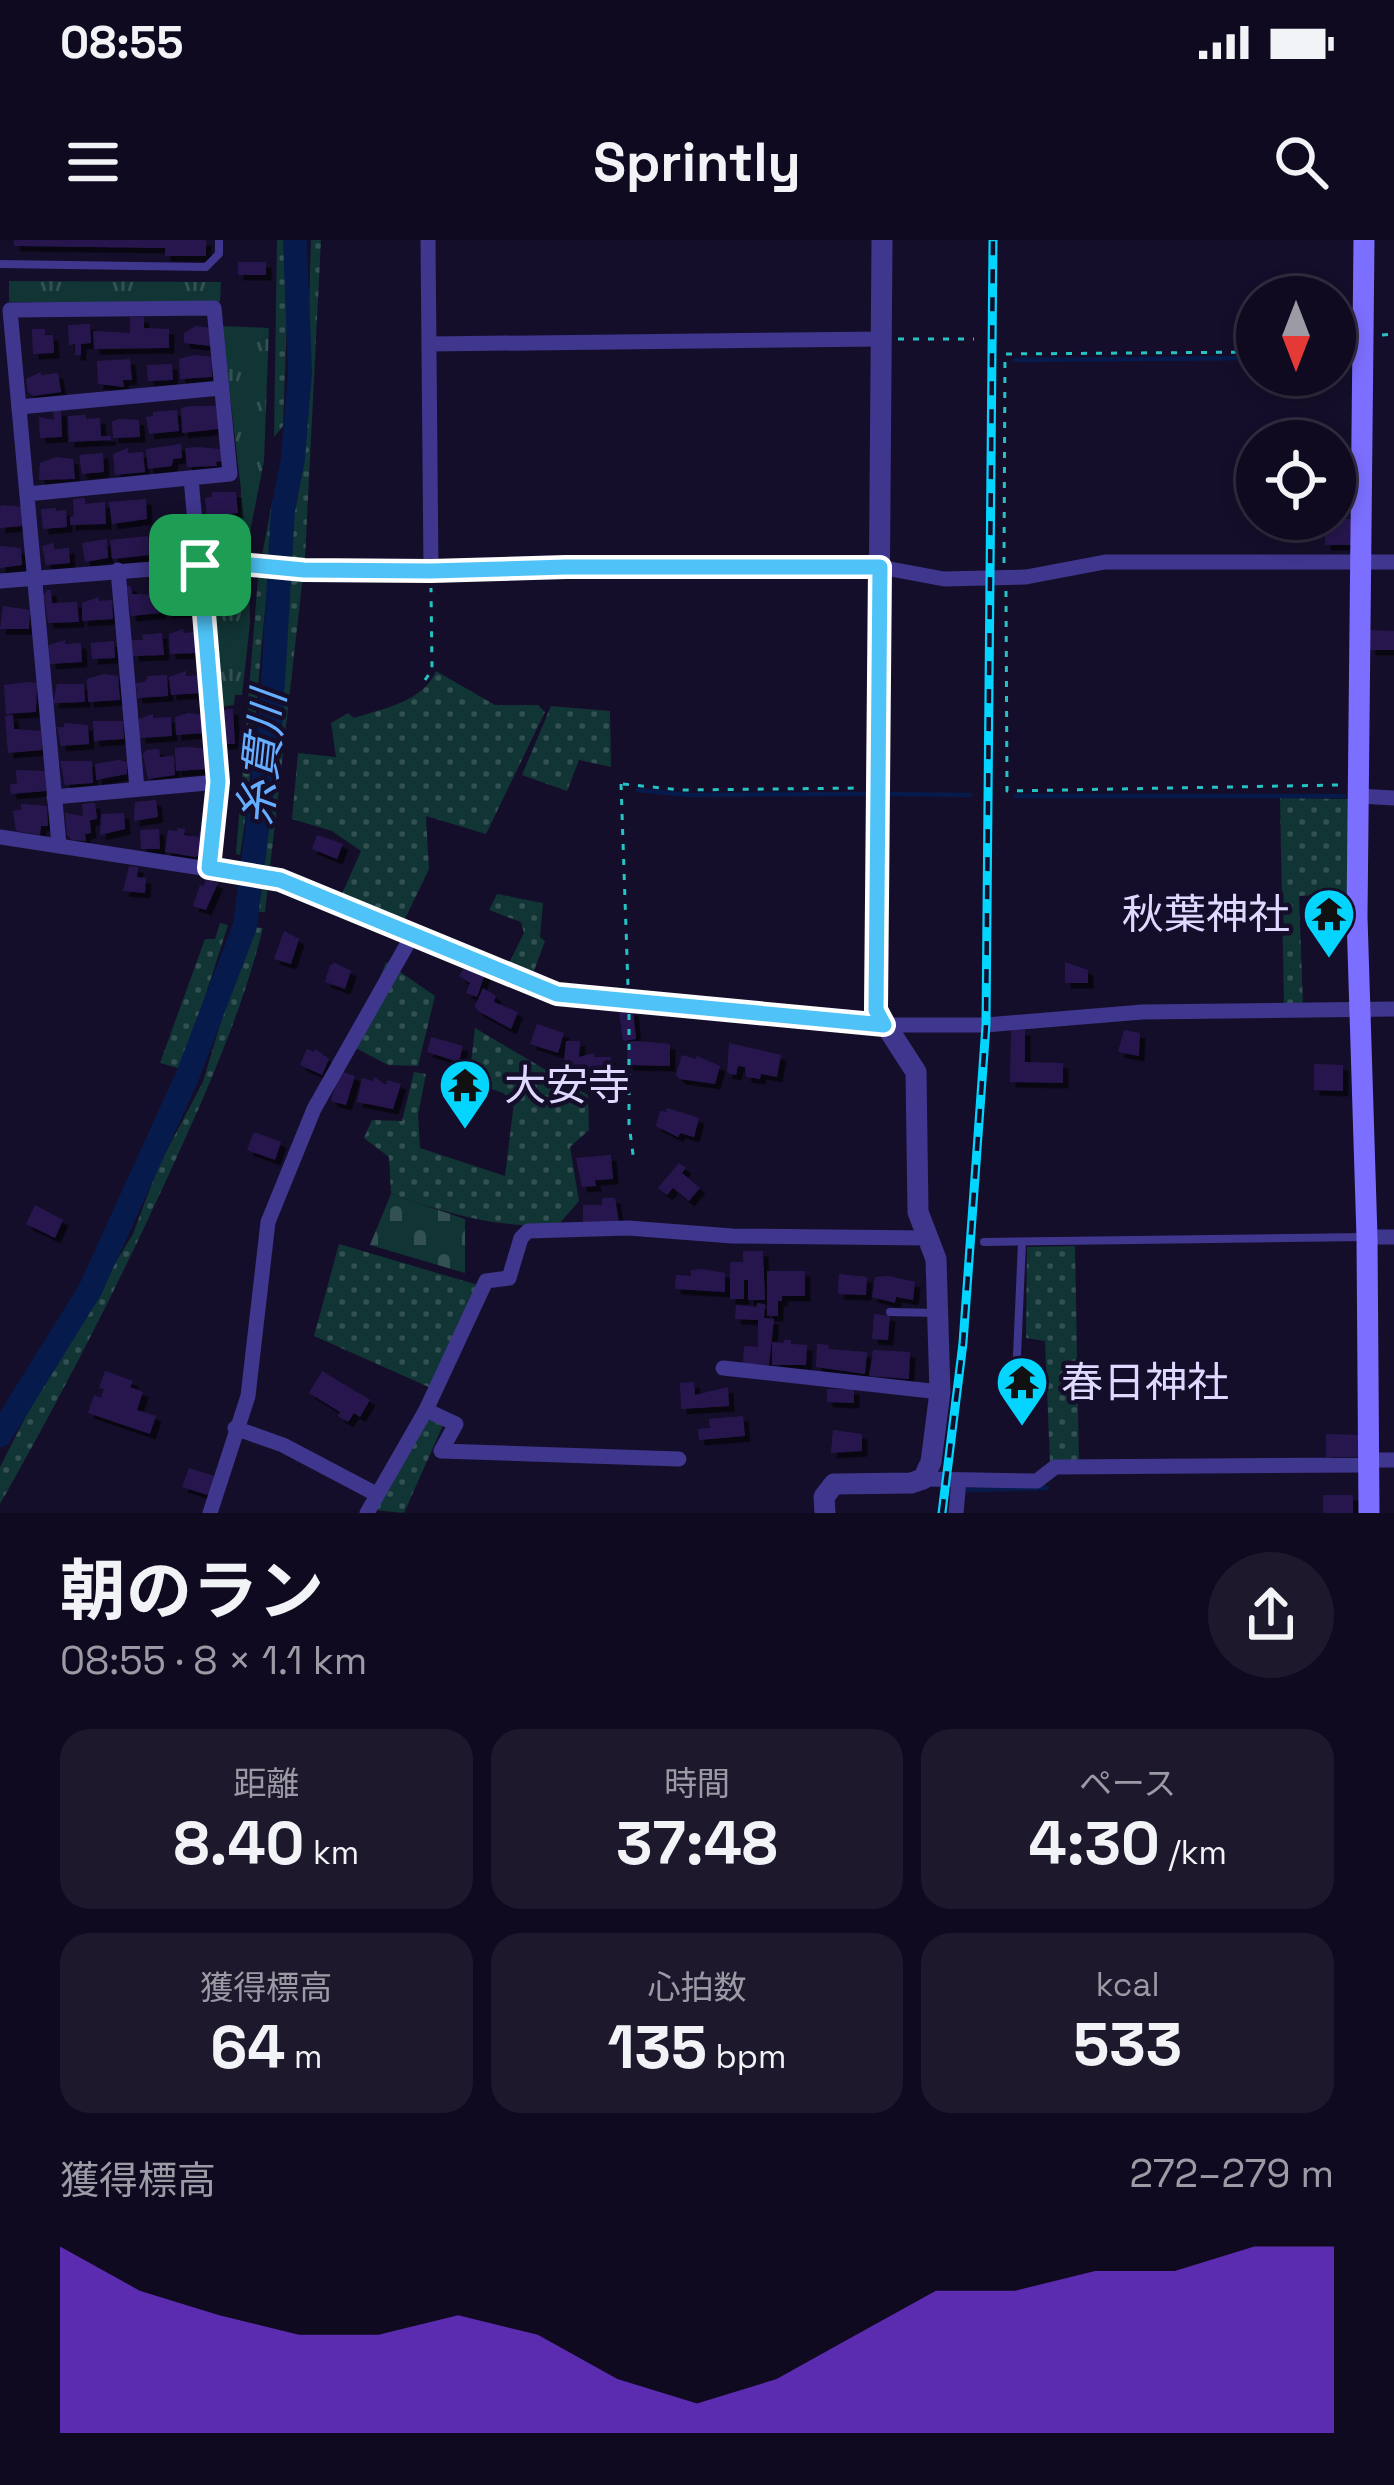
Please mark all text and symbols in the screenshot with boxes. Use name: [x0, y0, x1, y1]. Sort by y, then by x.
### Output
text: 08:55: [60, 14, 184, 71]
text: Sprintly: [593, 128, 801, 197]
icon: menu: [60, 129, 126, 195]
icon: search: [1268, 129, 1334, 195]
north arrow: [1236, 276, 1356, 396]
map controls: [1236, 276, 1356, 540]
button: locate: [1236, 420, 1356, 540]
pin: [149, 514, 251, 616]
icon: arrive: [167, 532, 233, 598]
water label: 糸貫川: [227, 684, 298, 828]
temple icon: 秋葉神社: [1301, 886, 1357, 960]
place label: 秋葉神社: [1122, 888, 1290, 941]
temple icon: 大安寺: [437, 1057, 493, 1131]
place label: 大安寺: [504, 1059, 630, 1112]
temple icon: 春日神社: [994, 1354, 1050, 1428]
place label: 春日神社: [1061, 1356, 1229, 1409]
text: 朝のラン: [60, 1549, 324, 1633]
button: share: [1208, 1552, 1334, 1678]
text: 08:55 · 8 × 1.1 km: [60, 1636, 367, 1685]
text: 距離: [233, 1763, 299, 1805]
text: 時間: [664, 1763, 730, 1805]
text: ペース: [1079, 1763, 1176, 1805]
text: 8.40: [174, 1805, 304, 1882]
text: 37:48: [616, 1805, 778, 1882]
text: 4:30: [1029, 1805, 1160, 1882]
text: km: [304, 1832, 359, 1874]
text: /km: [1160, 1832, 1227, 1874]
text: kcal: [1096, 1964, 1160, 2006]
text: 獲得標高: [200, 1967, 332, 2009]
text: 心拍数: [647, 1967, 746, 2009]
text: 533: [1073, 2006, 1182, 2083]
text: 64: [210, 2009, 286, 2086]
text: 135: [608, 2009, 707, 2086]
text: m: [286, 2036, 322, 2078]
text: bpm: [707, 2036, 786, 2078]
text: 272–279 m: [1130, 2149, 1334, 2198]
text: 獲得標高: [60, 2156, 216, 2205]

